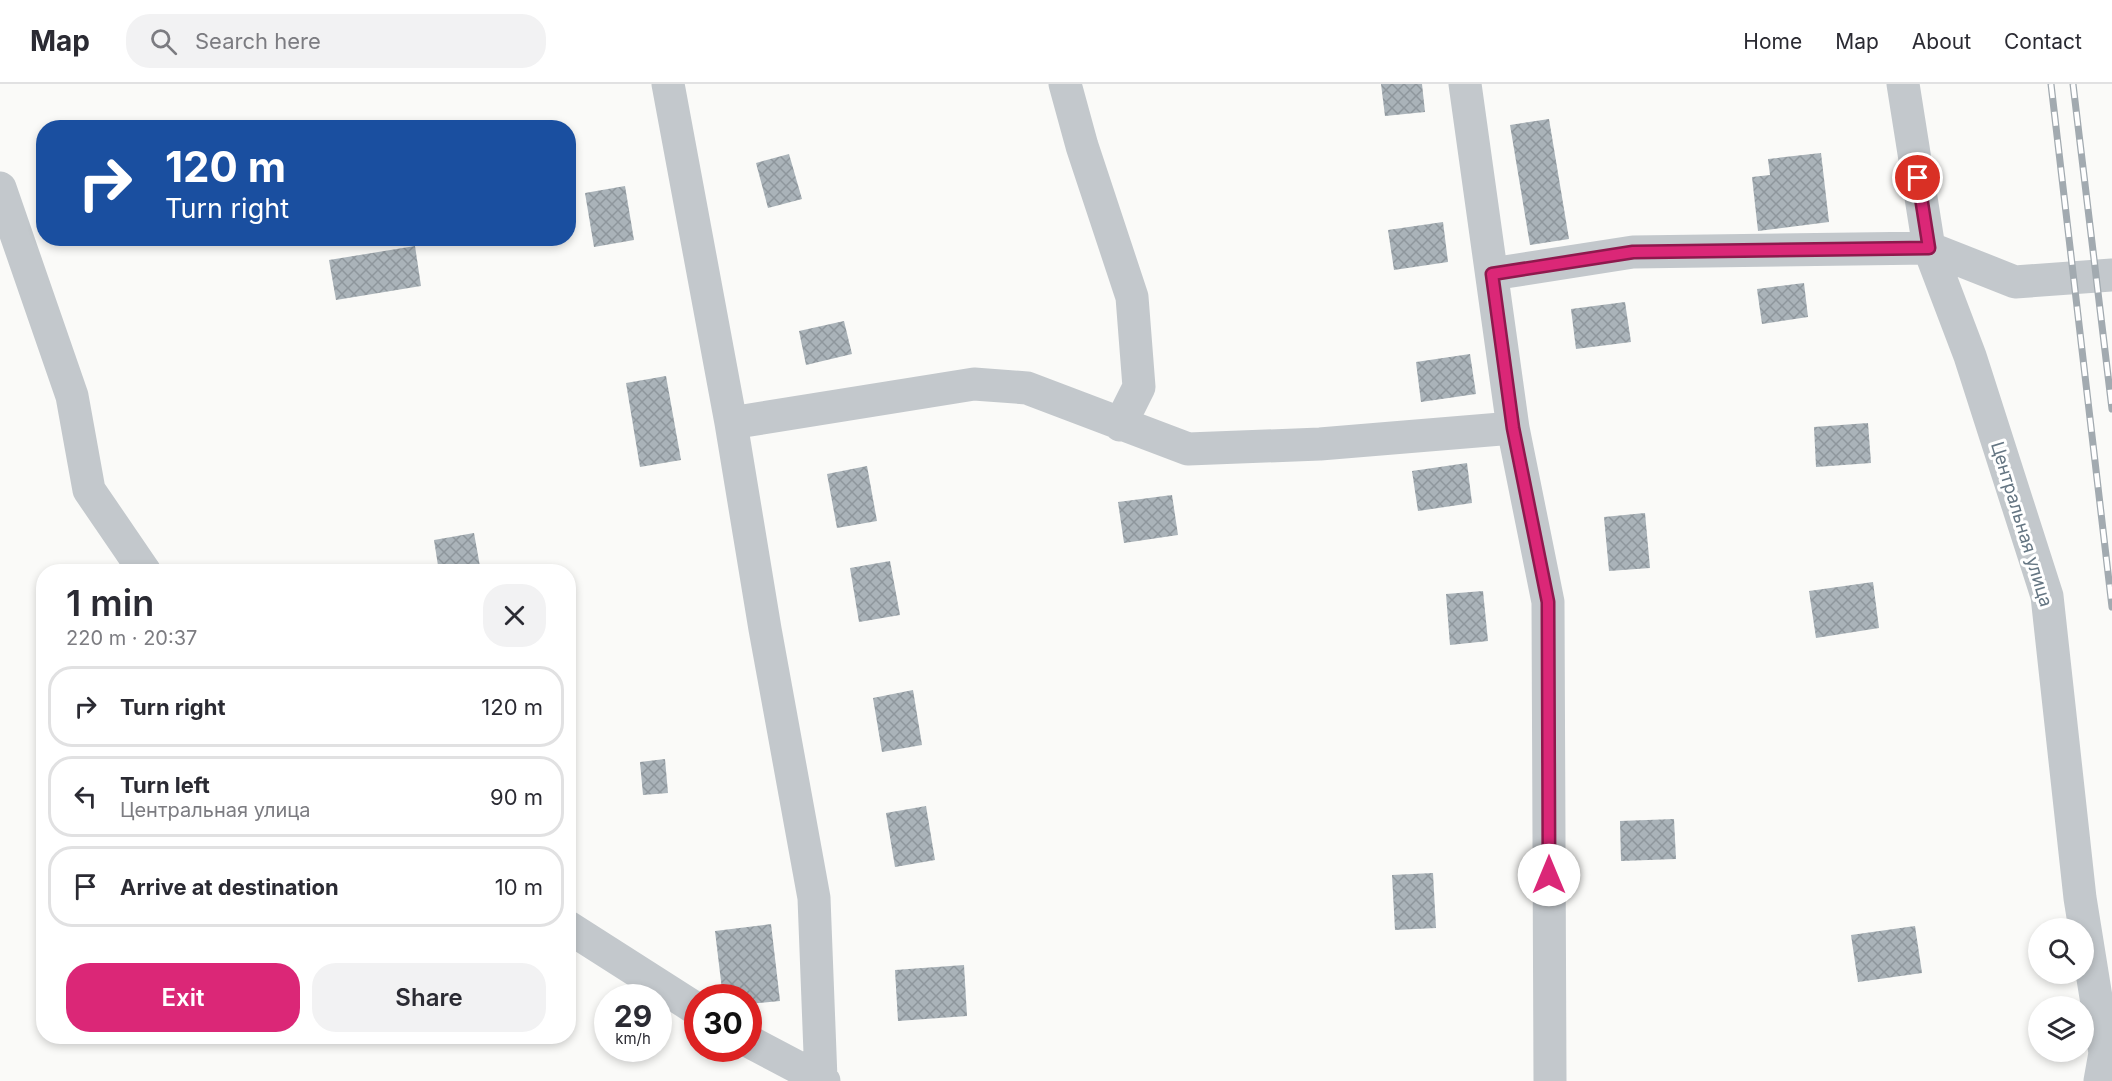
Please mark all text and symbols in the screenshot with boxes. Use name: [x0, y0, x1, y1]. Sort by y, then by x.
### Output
search box: [126, 14, 546, 68]
text: Map: [30, 24, 90, 58]
icon: search: [147, 25, 180, 58]
text: Search here: [195, 28, 321, 54]
text: Home: [1743, 29, 1802, 54]
text: Map: [1835, 29, 1879, 54]
text: About: [1912, 29, 1971, 54]
text: Contact: [2004, 29, 2082, 54]
text: 120 m: [165, 141, 286, 192]
icon: right: [66, 144, 144, 222]
pin: [1892, 152, 1943, 203]
icon: arrive: [1901, 161, 1934, 194]
text: Turn right: [165, 192, 289, 225]
street label: Центральная улица: [1987, 439, 2057, 609]
text: 1 min: [66, 581, 154, 625]
button: close: [483, 584, 546, 647]
text: 220 m · 20:37: [66, 626, 197, 650]
icon: right: [69, 690, 102, 723]
text: Turn right: [120, 694, 226, 720]
text: 120 m: [481, 694, 543, 720]
text: Turn left: [120, 772, 210, 798]
icon: left: [69, 780, 102, 813]
text: 90 m: [490, 784, 543, 810]
text: Центральная улица: [120, 798, 310, 822]
position arrow: [1517, 843, 1581, 907]
icon: arrive: [69, 870, 102, 903]
text: Arrive at destination: [120, 874, 339, 900]
text: 10 m: [495, 874, 543, 900]
map controls: [2028, 918, 2094, 1062]
button: search: [2028, 918, 2094, 984]
button: Exit: [66, 963, 300, 1032]
button: Share: [312, 963, 546, 1032]
speed limit sign: 30: [684, 984, 762, 1062]
button: layers: [2028, 996, 2094, 1062]
text: 29: [614, 998, 652, 1034]
text: km/h: [615, 1029, 651, 1048]

